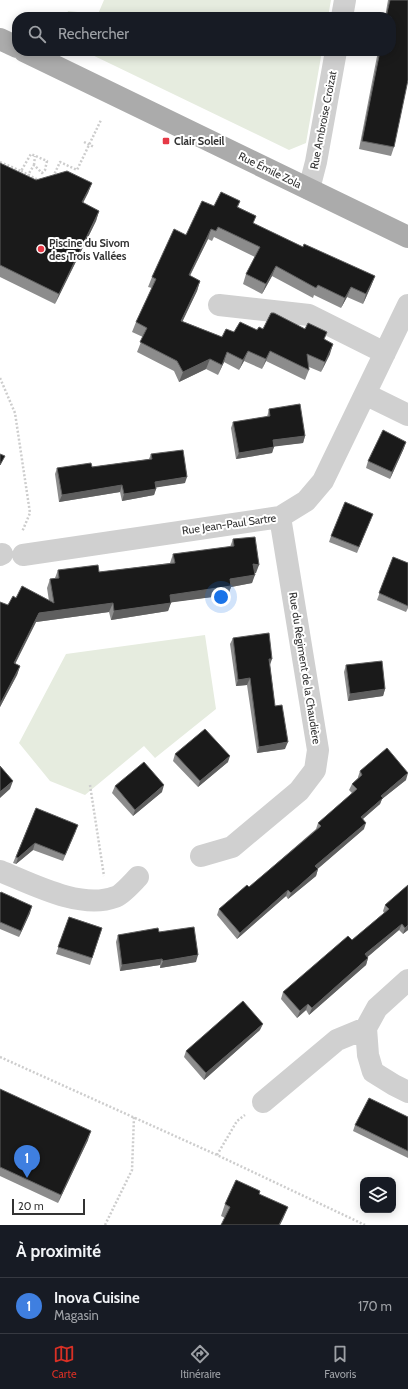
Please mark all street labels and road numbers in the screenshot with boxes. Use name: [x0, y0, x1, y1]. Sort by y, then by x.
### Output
street label: Rue Ambroise Croizat: [307, 69, 339, 170]
street label: Rue Émile Zola: [236, 149, 305, 192]
street label: Rue Jean-Paul Sartre: [181, 510, 277, 538]
street label: Rue du Régiment de la Chaudière: [286, 591, 324, 745]

